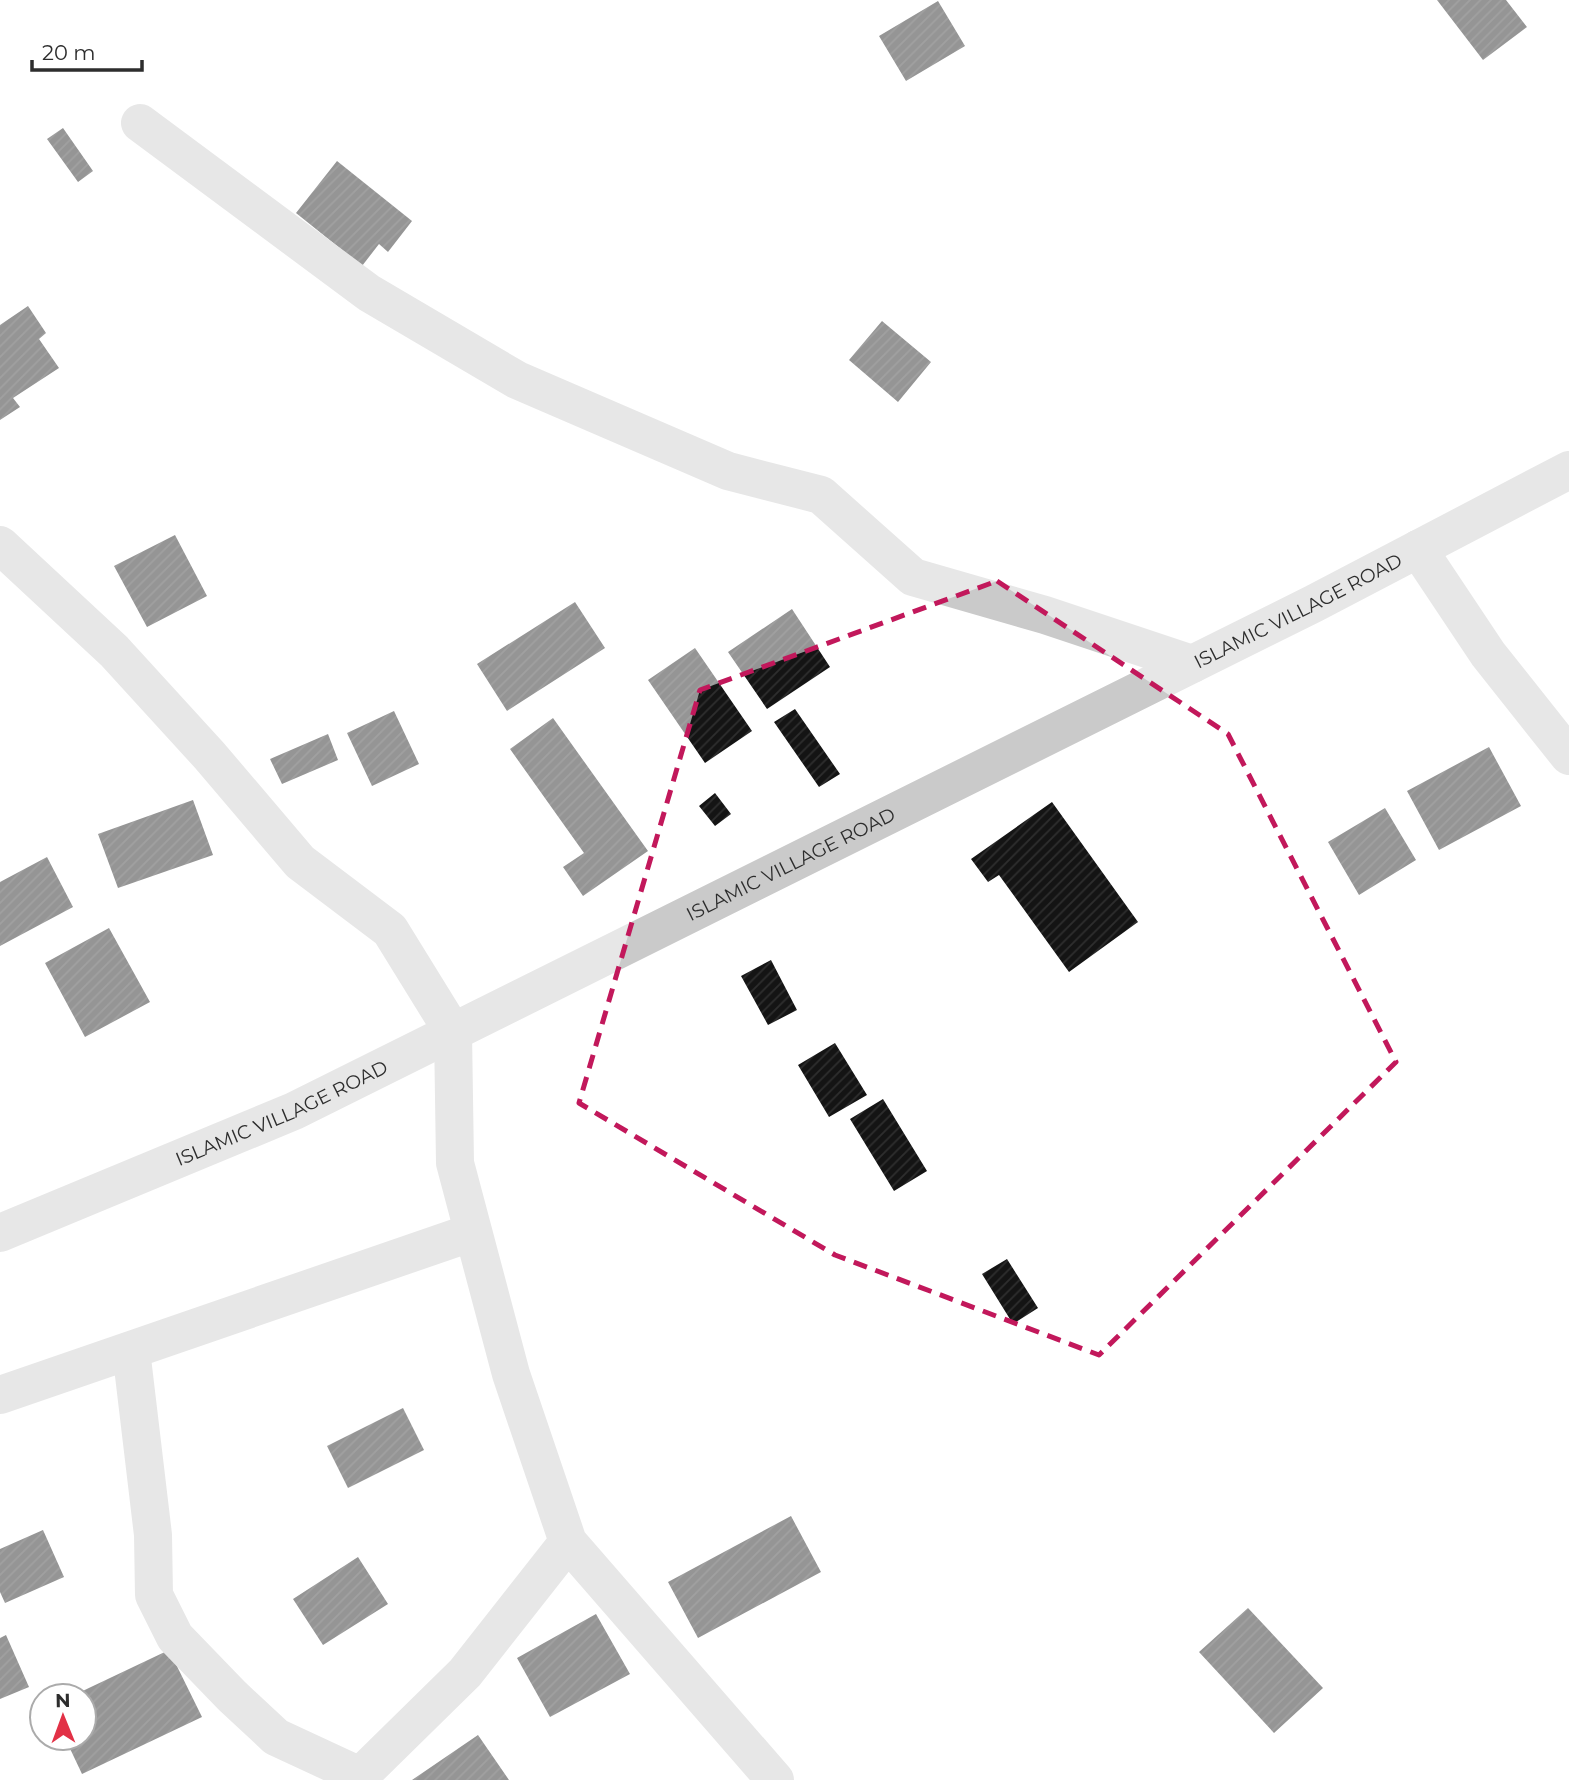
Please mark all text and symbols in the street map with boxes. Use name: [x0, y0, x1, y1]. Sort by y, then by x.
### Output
scale bar: [32, 28, 142, 72]
text: 20 m: [42, 40, 96, 65]
street label: ISLAMIC VILLAGE ROAD: [1190, 548, 1406, 673]
street label: ISLAMIC VILLAGE ROAD: [683, 803, 899, 926]
street label: ISLAMIC VILLAGE ROAD: [172, 1055, 391, 1171]
north arrow: [28, 1682, 98, 1752]
text: N: [55, 1689, 71, 1712]

